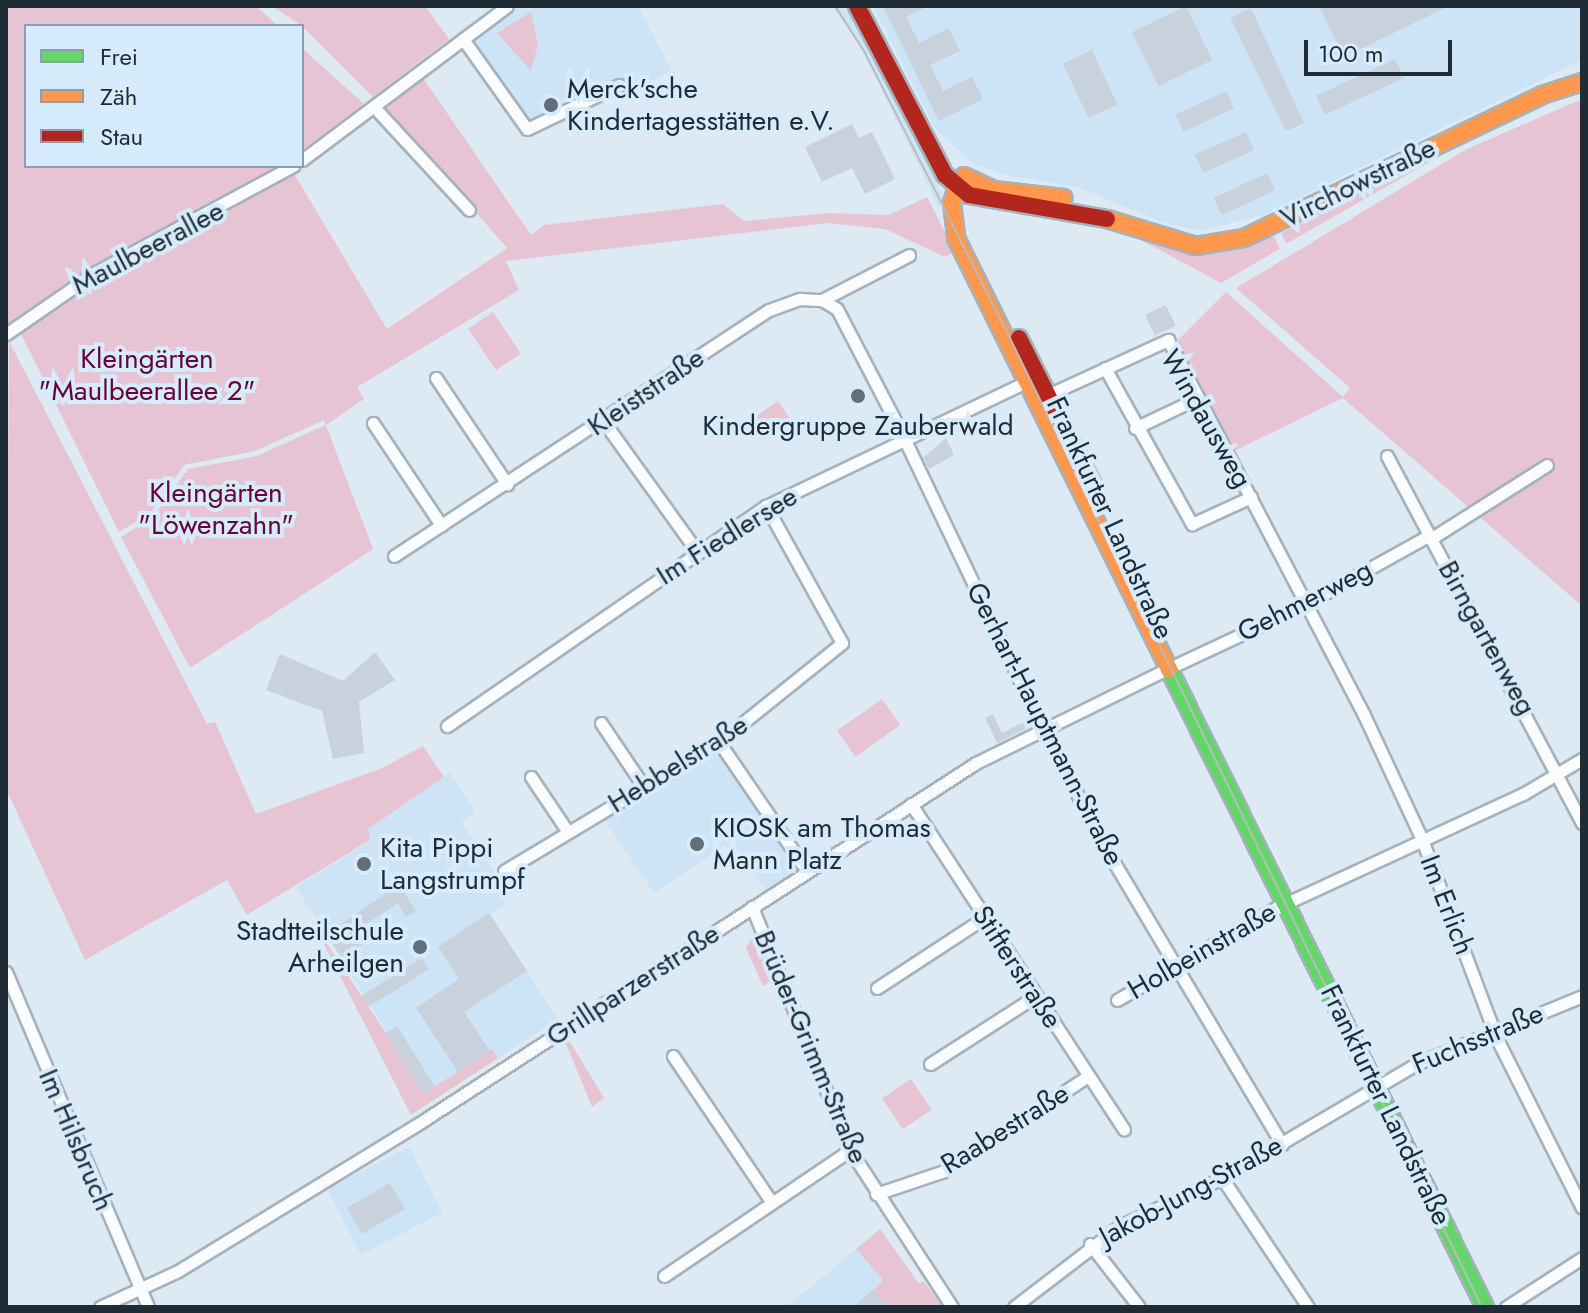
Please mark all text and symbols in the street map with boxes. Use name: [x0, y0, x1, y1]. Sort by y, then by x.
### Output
legend: [24, 24, 304, 168]
scale bar: [1308, 24, 1456, 74]
text: 100 m: [1318, 36, 1384, 71]
text: Frei: [100, 39, 138, 74]
place label: Merck'sche Kindertagesstätten e.V.: [567, 72, 835, 138]
text: Zäh: [100, 79, 137, 114]
marker: Merck'sche Kindertagesstätten e.V.: [542, 96, 560, 114]
text: Stau: [100, 119, 143, 154]
street label: Virchowstraße: [1275, 131, 1441, 235]
street label: Maulbeerallee: [66, 194, 230, 302]
street label: Kleiststraße: [581, 341, 711, 443]
park label: Kleingärten "Maulbeerallee 2": [38, 342, 256, 408]
street label: Windausweg: [1153, 344, 1259, 494]
marker: Kindergruppe Zauberwald: [849, 387, 867, 405]
street label: Frankfurter Landstraße: [1039, 392, 1181, 644]
place label: Kindergruppe Zauberwald: [702, 409, 1014, 443]
park label: Kleingärten "Löwenzahn": [138, 476, 294, 542]
street label: Im Fiedlersee: [651, 480, 803, 592]
street label: Gehmerweg: [1232, 553, 1378, 649]
street label: Birngartenweg: [1431, 555, 1543, 721]
street label: Gerhart-Hauptmann-Straße: [959, 577, 1131, 871]
street label: Hebbelstraße: [602, 708, 754, 820]
place label: KIOSK am Thomas Mann Platz: [713, 811, 931, 877]
place label: Kita Pippi Langstrumpf: [380, 831, 525, 897]
marker: KIOSK am Thomas Mann Platz: [688, 835, 706, 853]
street label: Im Erlich: [1413, 850, 1481, 960]
marker: Kita Pippi Langstrumpf: [355, 855, 373, 873]
street label: Holbeinstraße: [1122, 895, 1282, 1007]
street label: Stifterstraße: [965, 899, 1069, 1035]
place label: Stadtteilschule Arheilgen: [236, 914, 404, 980]
street label: Grillparzerstraße: [540, 917, 726, 1053]
street label: Brüder-Grimm-Straße: [747, 926, 875, 1168]
marker: Stadtteilschule Arheilgen: [411, 938, 429, 956]
street label: Frankfurter Landstraße: [1313, 979, 1459, 1231]
street label: Fuchsstraße: [1408, 996, 1548, 1082]
street label: Im Hilsbruch: [31, 1064, 121, 1216]
street label: Raabestraße: [935, 1077, 1075, 1181]
street label: Jakob-Jung-Straße: [1094, 1129, 1288, 1253]

